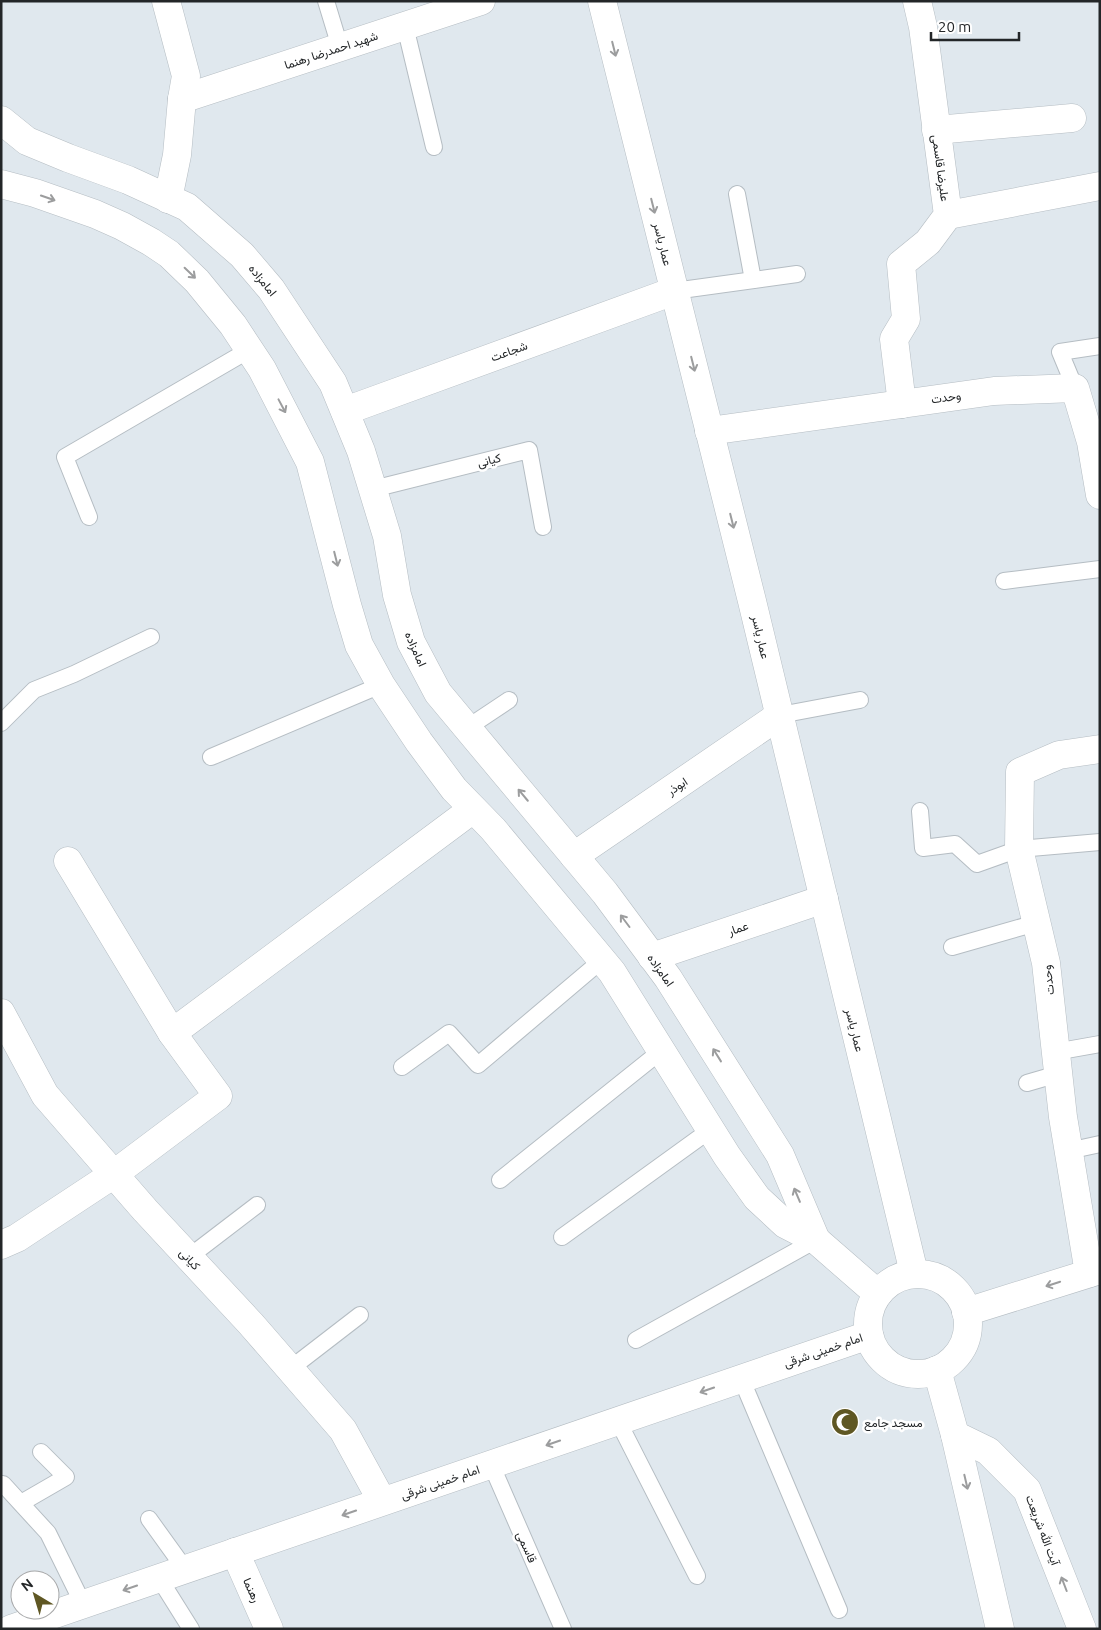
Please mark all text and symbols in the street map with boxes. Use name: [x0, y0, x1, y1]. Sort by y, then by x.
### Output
scale bar: [931, 10, 1018, 42]
text: 20 m: [938, 18, 971, 35]
street label: شهید احمدرضا رهنما: [283, 29, 380, 73]
one-way arrow: [610, 40, 619, 56]
street label: علیرضا قاسمی: [928, 134, 952, 203]
one-way arrow: [40, 194, 55, 203]
one-way arrow: [649, 198, 658, 214]
street label: عمار یاسر: [649, 220, 675, 267]
street label: امامزاده: [245, 262, 280, 300]
one-way arrow: [183, 267, 196, 279]
street label: شجاعت: [489, 338, 530, 365]
one-way arrow: [688, 355, 698, 371]
street label: وحدت: [930, 388, 962, 408]
one-way arrow: [277, 399, 287, 414]
street label: کیانی: [476, 451, 503, 471]
one-way arrow: [728, 513, 737, 529]
one-way arrow: [332, 550, 341, 566]
street label: عمار یاسر: [748, 613, 772, 660]
street label: امامزاده: [401, 630, 429, 669]
street label: ابوذر: [664, 775, 691, 800]
one-way arrow: [517, 788, 528, 801]
one-way arrow: [620, 915, 631, 928]
street label: عمار: [725, 919, 750, 940]
street label: امامزاده: [644, 951, 677, 990]
street label: وحدت: [1040, 964, 1058, 996]
street label: عمار یاسر: [841, 1006, 867, 1053]
one-way arrow: [711, 1048, 722, 1062]
one-way arrow: [792, 1188, 802, 1203]
street label: کیانی: [176, 1246, 203, 1274]
one-way arrow: [1046, 1280, 1062, 1290]
street label: امام خمینی شرقی: [782, 1330, 865, 1371]
one-way arrow: [699, 1386, 715, 1395]
mosque icon: مسجد جامع: [830, 1407, 860, 1437]
place label: مسجد جامع: [864, 1416, 923, 1432]
one-way arrow: [546, 1439, 561, 1448]
street label: امام خمینی شرقی: [399, 1462, 482, 1503]
one-way arrow: [962, 1474, 971, 1490]
street label: آیت الله شریعت: [1022, 1493, 1063, 1569]
one-way arrow: [342, 1508, 358, 1518]
street label: قاسمی: [513, 1529, 540, 1566]
north arrow: [10, 1570, 60, 1620]
text: N: [18, 1575, 36, 1594]
street label: رهنما: [239, 1576, 263, 1605]
one-way arrow: [1059, 1576, 1068, 1592]
one-way arrow: [122, 1584, 138, 1593]

